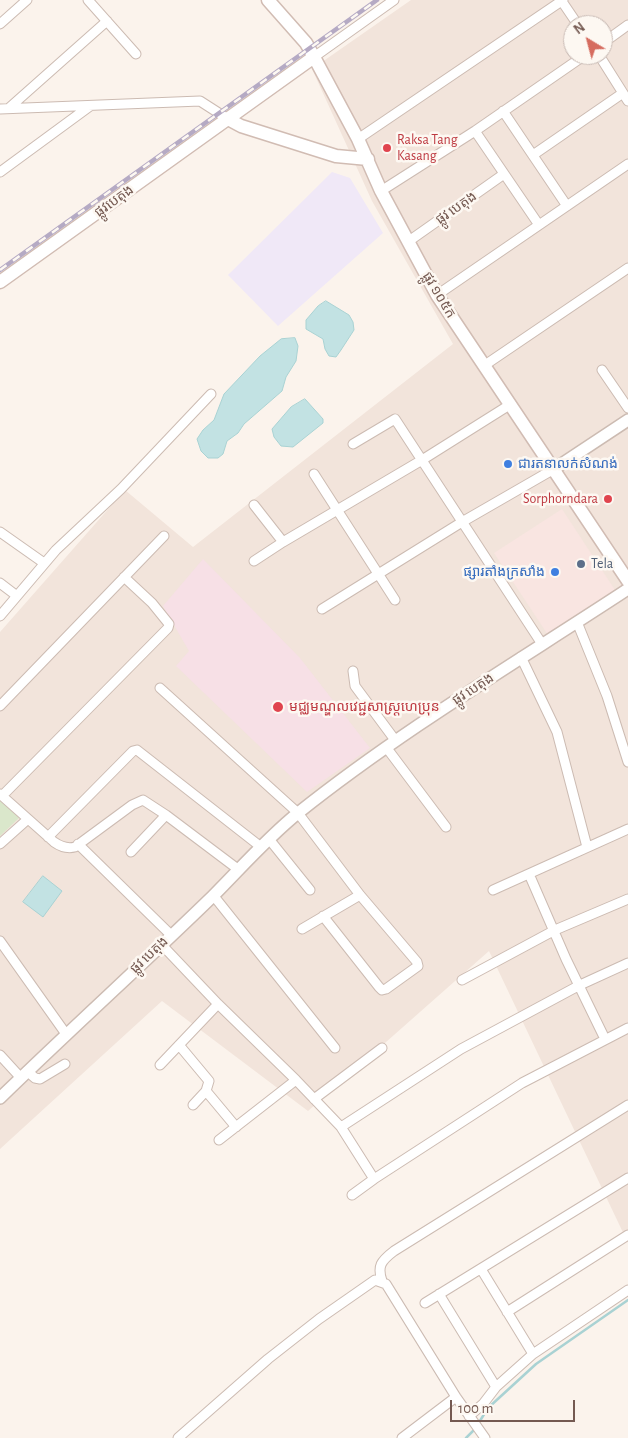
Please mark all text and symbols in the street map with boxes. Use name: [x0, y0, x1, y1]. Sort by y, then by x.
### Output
north arrow: [563, 15, 613, 65]
text: N: [571, 20, 588, 37]
place label: Raksa Tang Kasang: [397, 132, 458, 164]
marker: Raksa Tang Kasang: [381, 142, 393, 154]
street label: ផ្លូវបេតុង: [91, 181, 137, 221]
street label: ផ្លូវ បេតុង: [432, 188, 480, 228]
street label: ផ្លូវ ១០៥ក: [419, 269, 459, 321]
place label: ជារតនាលក់សំណង់: [518, 456, 618, 472]
marker: ជារតនាលក់សំណង់: [502, 458, 514, 470]
place label: Sorphorndara: [523, 491, 598, 507]
marker: Sorphorndara: [602, 493, 614, 505]
place label: Tela: [591, 556, 613, 572]
marker: Tela: [575, 558, 587, 570]
place label: ផ្សារតាំងក្រសាំង: [463, 564, 545, 580]
marker: ផ្សារតាំងក្រសាំង: [549, 566, 561, 578]
street label: ផ្លូវ បេតុង: [449, 669, 497, 709]
place label: មជ្ឈមណ្ឌលវេជ្ជសាស្ត្រហេប្រុន: [289, 699, 440, 715]
marker: មជ្ឈមណ្ឌលវេជ្ជសាស្ត្រហេប្រុន: [271, 700, 285, 714]
street label: ផ្លូវ បេតុង: [126, 933, 172, 977]
scale bar: [453, 1390, 578, 1422]
text: 100 m: [458, 1401, 493, 1416]

